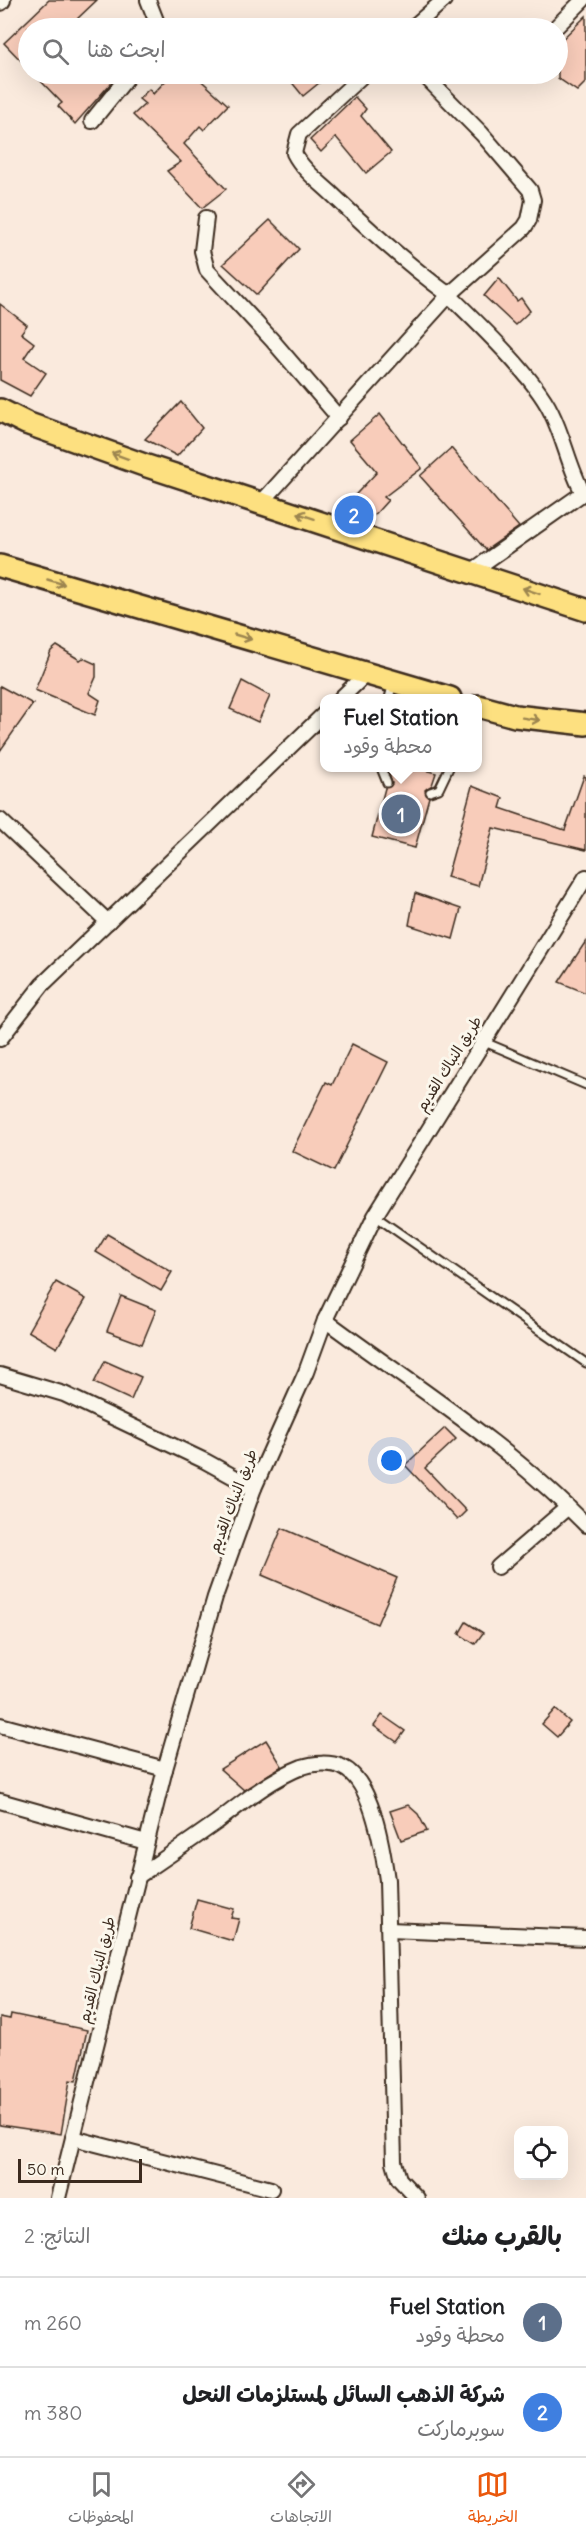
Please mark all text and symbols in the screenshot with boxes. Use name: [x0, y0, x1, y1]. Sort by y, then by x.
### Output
search box: [18, 18, 568, 84]
icon: search: [39, 35, 72, 68]
text: ابحث هنا: [87, 35, 166, 63]
one-way arrow: [111, 450, 130, 461]
pin: 2: [334, 492, 374, 538]
one-way arrow: [297, 510, 316, 521]
one-way arrow: [46, 577, 65, 588]
one-way arrow: [522, 585, 541, 596]
one-way arrow: [233, 632, 252, 643]
popup: [320, 694, 482, 772]
text: Fuel Station: [343, 703, 459, 731]
one-way arrow: [521, 713, 541, 724]
text: محطة وقود: [343, 733, 433, 758]
pin: 1: [382, 792, 420, 836]
street label: طريق النباك القديم: [412, 1012, 487, 1116]
street label: طريق النباك القديم: [204, 1446, 263, 1556]
your location: [377, 1446, 406, 1475]
street label: طريق النباك القديم: [74, 1914, 121, 2026]
map controls: [514, 2126, 568, 2180]
button: locate: [514, 2126, 568, 2180]
scale bar: [18, 2156, 142, 2184]
text: 50 m: [27, 2159, 65, 2179]
text: بالقرب منك: [442, 2219, 562, 2252]
text: النتائج: 2: [24, 2223, 90, 2248]
text: Fuel Station: [389, 2292, 505, 2320]
text: 260 m: [24, 2310, 82, 2335]
text: 1: [539, 2310, 546, 2335]
text: محطة وقود: [416, 2322, 505, 2347]
text: شركة الذهب السائل لمستلزمات النحل: [182, 2380, 505, 2408]
text: 380 m: [24, 2400, 82, 2425]
text: 2: [537, 2400, 548, 2425]
text: سوبرماركت: [417, 2416, 505, 2441]
tab: المحفوظات: [68, 2468, 134, 2531]
tab: الاتجاهات: [270, 2468, 332, 2531]
tab: الخريطة: [468, 2468, 518, 2531]

